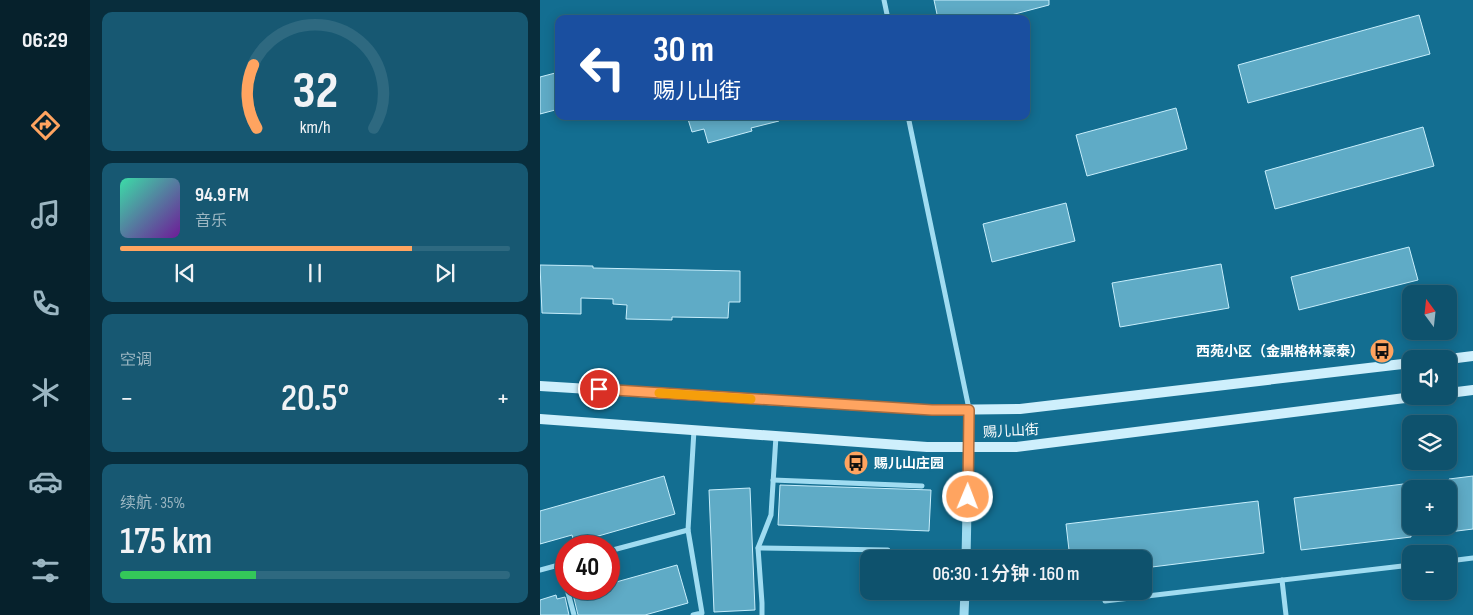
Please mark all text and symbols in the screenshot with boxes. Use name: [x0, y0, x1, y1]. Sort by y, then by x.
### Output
text: 06:29: [22, 27, 68, 54]
text: 30 m: [653, 29, 714, 72]
icon: left: [570, 35, 635, 100]
text: 32: [292, 60, 338, 123]
text: 赐儿山街: [653, 78, 741, 105]
icon: directions: [28, 108, 63, 143]
text: km/h: [300, 117, 330, 138]
text: 94.9 FM: [195, 184, 249, 207]
icon: music: [28, 197, 63, 232]
text: 音乐: [195, 212, 227, 231]
icon: previous: [171, 259, 199, 287]
icon: pause: [301, 259, 329, 287]
icon: next: [431, 259, 459, 287]
north arrow: [1402, 285, 1458, 340]
map controls: [1402, 285, 1457, 600]
icon: phone: [28, 286, 63, 321]
bus stop icon: 西苑小区（金鼎格林豪泰）: [1369, 338, 1395, 364]
place label: 西苑小区（金鼎格林豪泰）: [1196, 343, 1364, 360]
button: sound: [1402, 350, 1457, 405]
text: 空调: [120, 351, 152, 370]
pin: [578, 368, 620, 410]
icon: climate: [28, 375, 63, 410]
icon: arrive: [585, 375, 613, 403]
text: 20.5°: [281, 376, 349, 421]
text: −: [120, 382, 134, 415]
text: +: [496, 382, 510, 415]
button: layers: [1402, 415, 1457, 470]
street label: 赐儿山街: [983, 421, 1039, 441]
bus stop icon: 赐儿山庄园: [843, 450, 869, 476]
place label: 赐儿山庄园: [873, 455, 944, 472]
icon: car: [28, 464, 63, 499]
position arrow: [941, 470, 993, 522]
button: +: [1402, 480, 1457, 535]
text: 续航 · 35%: [120, 494, 185, 513]
text: 175 km: [120, 519, 212, 564]
speed limit sign: 40: [555, 535, 620, 600]
button: −: [1402, 545, 1457, 600]
icon: filters: [28, 553, 63, 588]
text: 06:30 · 1 分钟 · 160 m: [933, 563, 1080, 586]

